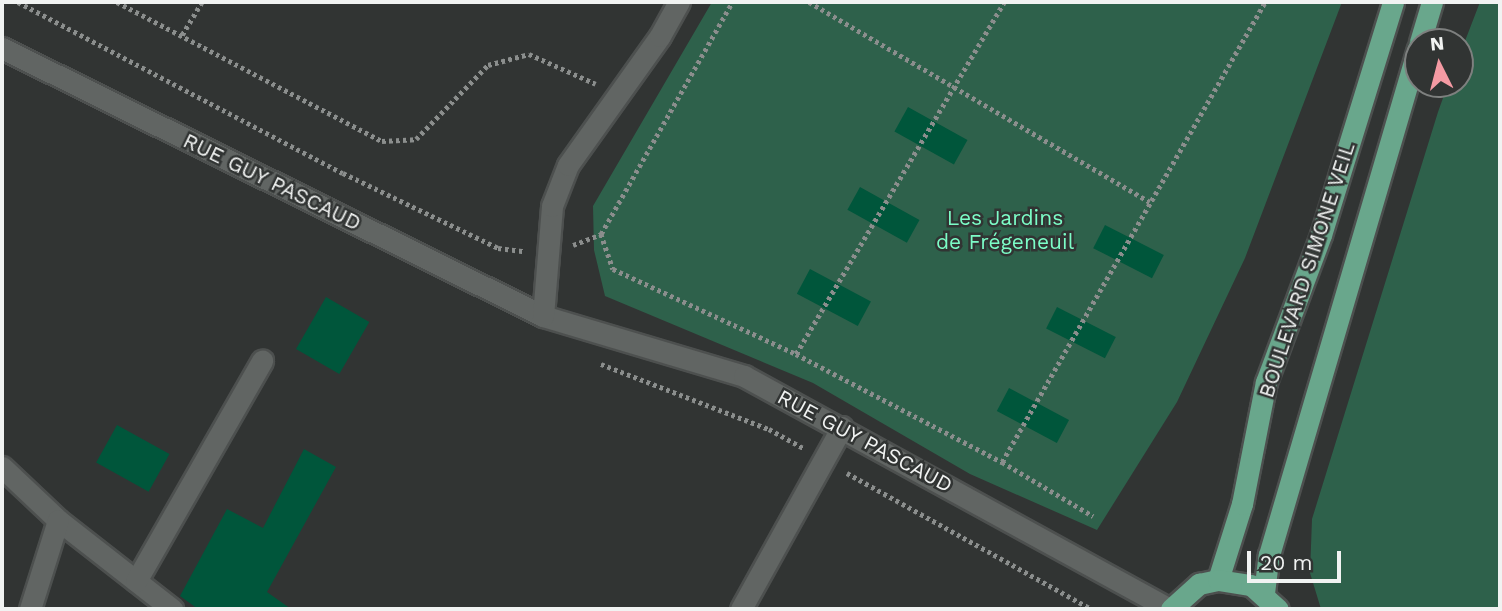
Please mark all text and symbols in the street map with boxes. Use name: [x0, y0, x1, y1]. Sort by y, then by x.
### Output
north arrow: [1404, 28, 1474, 98]
text: N: [1429, 31, 1445, 56]
street label: RUE GUY PASCAUD: [179, 128, 365, 236]
street label: BOULEVARD SIMONE VEIL: [1254, 139, 1360, 401]
park label: Les Jardins de Frégeneuil: [936, 205, 1074, 255]
street label: RUE GUY PASCAUD: [773, 384, 957, 498]
scale bar: [1250, 538, 1344, 582]
text: 20 m: [1260, 550, 1312, 575]

